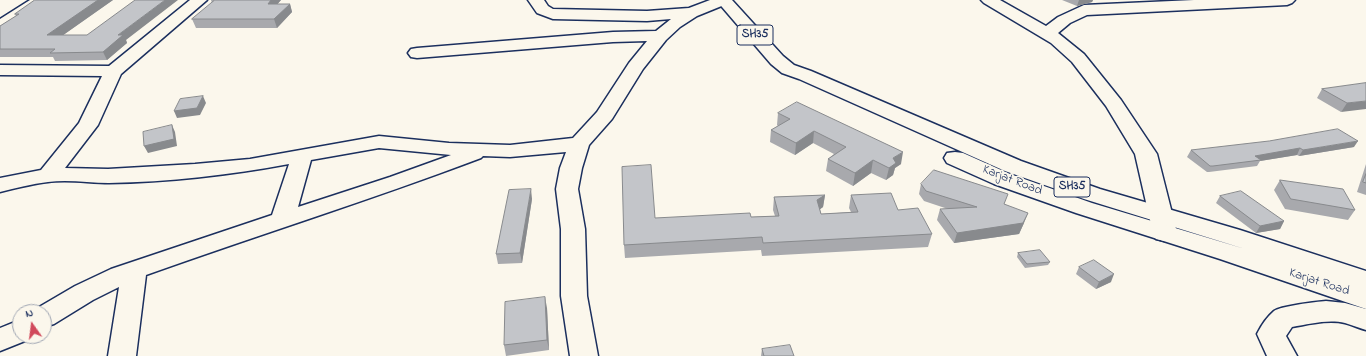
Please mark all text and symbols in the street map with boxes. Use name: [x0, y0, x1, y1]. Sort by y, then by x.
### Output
road number: SH35: [737, 25, 773, 45]
street label: Karjat Road: [980, 162, 1044, 200]
road number: SH35: [1054, 177, 1090, 197]
street label: Karjat Road: [1287, 266, 1351, 300]
north arrow: [12, 304, 52, 344]
text: N: [24, 305, 35, 322]

